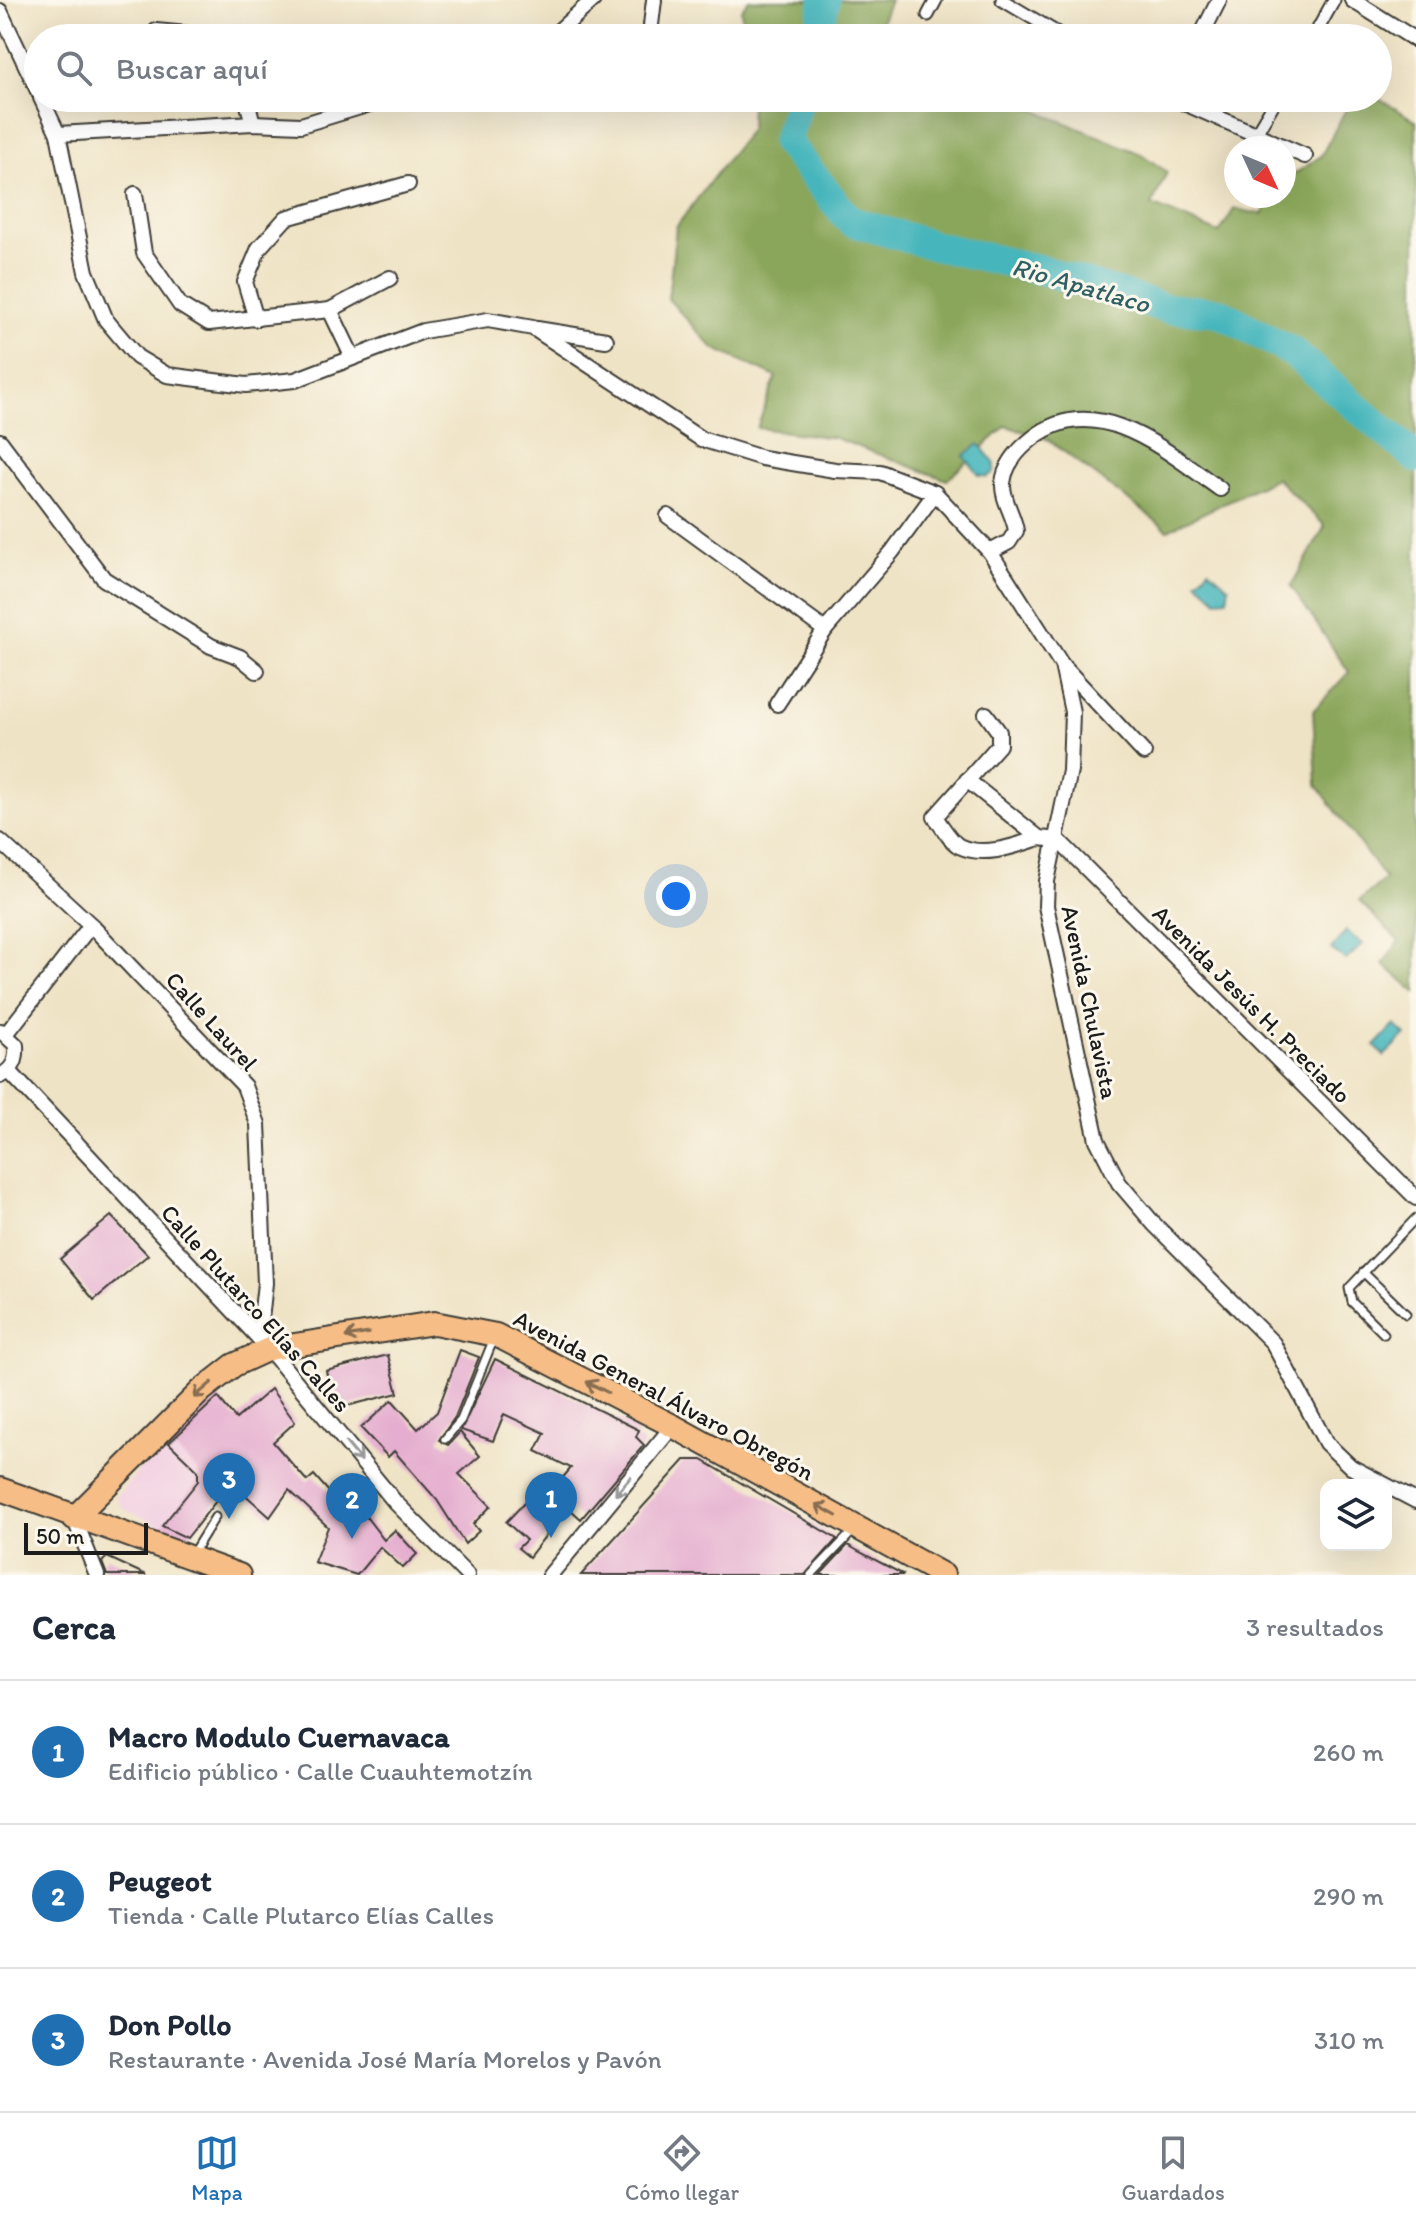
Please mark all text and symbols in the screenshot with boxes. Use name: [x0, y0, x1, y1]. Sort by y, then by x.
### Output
search box: [24, 24, 1392, 112]
icon: search: [52, 46, 96, 90]
text: Buscar aquí: [116, 50, 268, 87]
north arrow: [1224, 136, 1296, 208]
water label: Rio Apatlaco: [1009, 250, 1154, 320]
your location: [656, 876, 696, 916]
street label: Avenida Jesús H. Preciado: [1147, 899, 1357, 1109]
street label: Avenida Chulavista: [1055, 903, 1125, 1102]
street label: Calle Laurel: [160, 965, 264, 1077]
street label: Calle Plutarco Elías Calles: [155, 1198, 357, 1418]
street label: Avenida General Álvaro Obregón: [509, 1303, 819, 1487]
one-way arrow: [345, 1328, 370, 1343]
one-way arrow: [586, 1379, 610, 1395]
one-way arrow: [194, 1381, 214, 1399]
one-way arrow: [345, 1441, 363, 1462]
pin: 3: [203, 1453, 255, 1519]
pin: 1: [525, 1472, 577, 1538]
pin: 2: [326, 1473, 378, 1539]
one-way arrow: [614, 1476, 632, 1496]
map controls: [1320, 1479, 1392, 1551]
button: layers: [1320, 1479, 1392, 1551]
one-way arrow: [815, 1502, 838, 1518]
scale bar: [24, 1519, 148, 1555]
text: 50 m: [36, 1523, 85, 1550]
text: Cerca: [32, 1607, 116, 1648]
text: 3 resultados: [1246, 1611, 1384, 1643]
text: Macro Modulo Cuernavaca: [108, 1718, 450, 1755]
text: 1: [52, 1736, 64, 1768]
text: 260 m: [1313, 1736, 1384, 1768]
text: Edificio público · Calle Cuauhtemotzín: [108, 1755, 533, 1787]
text: Peugeot: [108, 1862, 211, 1899]
text: 2: [51, 1880, 65, 1912]
text: 290 m: [1313, 1880, 1384, 1912]
text: Tienda · Calle Plutarco Elías Calles: [108, 1899, 494, 1931]
text: Don Pollo: [108, 2006, 232, 2043]
text: 3: [51, 2024, 65, 2056]
text: 310 m: [1314, 2024, 1384, 2056]
text: Restaurante · Avenida José María Morelos y Pavón: [108, 2043, 662, 2075]
tab: Mapa: [191, 2131, 243, 2206]
tab: Cómo llegar: [625, 2131, 739, 2206]
tab: Guardados: [1122, 2131, 1225, 2206]

